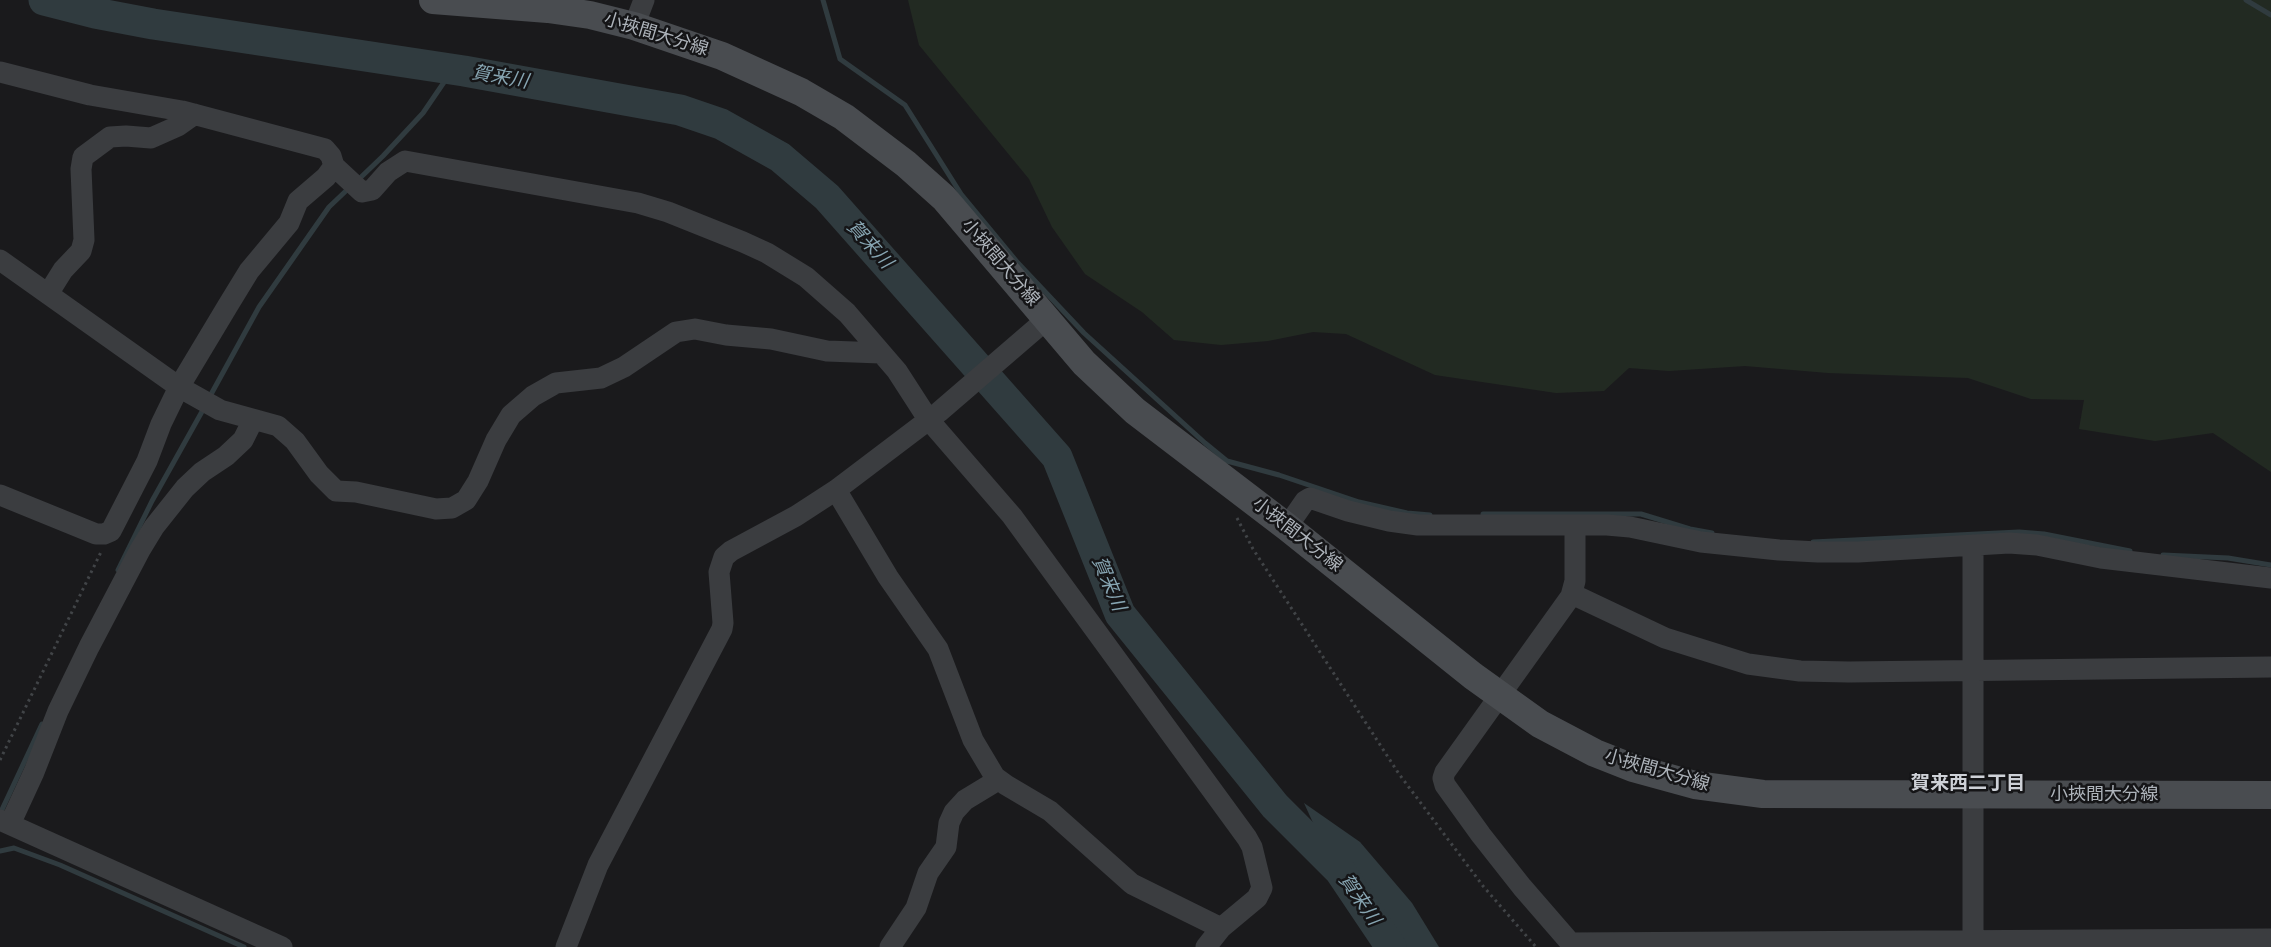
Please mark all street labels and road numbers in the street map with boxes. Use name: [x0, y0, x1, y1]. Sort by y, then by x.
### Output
street label: 小挾間大分線: [601, 9, 711, 61]
street label: 小挾間大分線: [956, 215, 1044, 311]
street label: 小挾間大分線: [1248, 493, 1346, 577]
street label: 小挾間大分線: [1602, 746, 1712, 796]
street label: 小挾間大分線: [2050, 784, 2158, 806]

